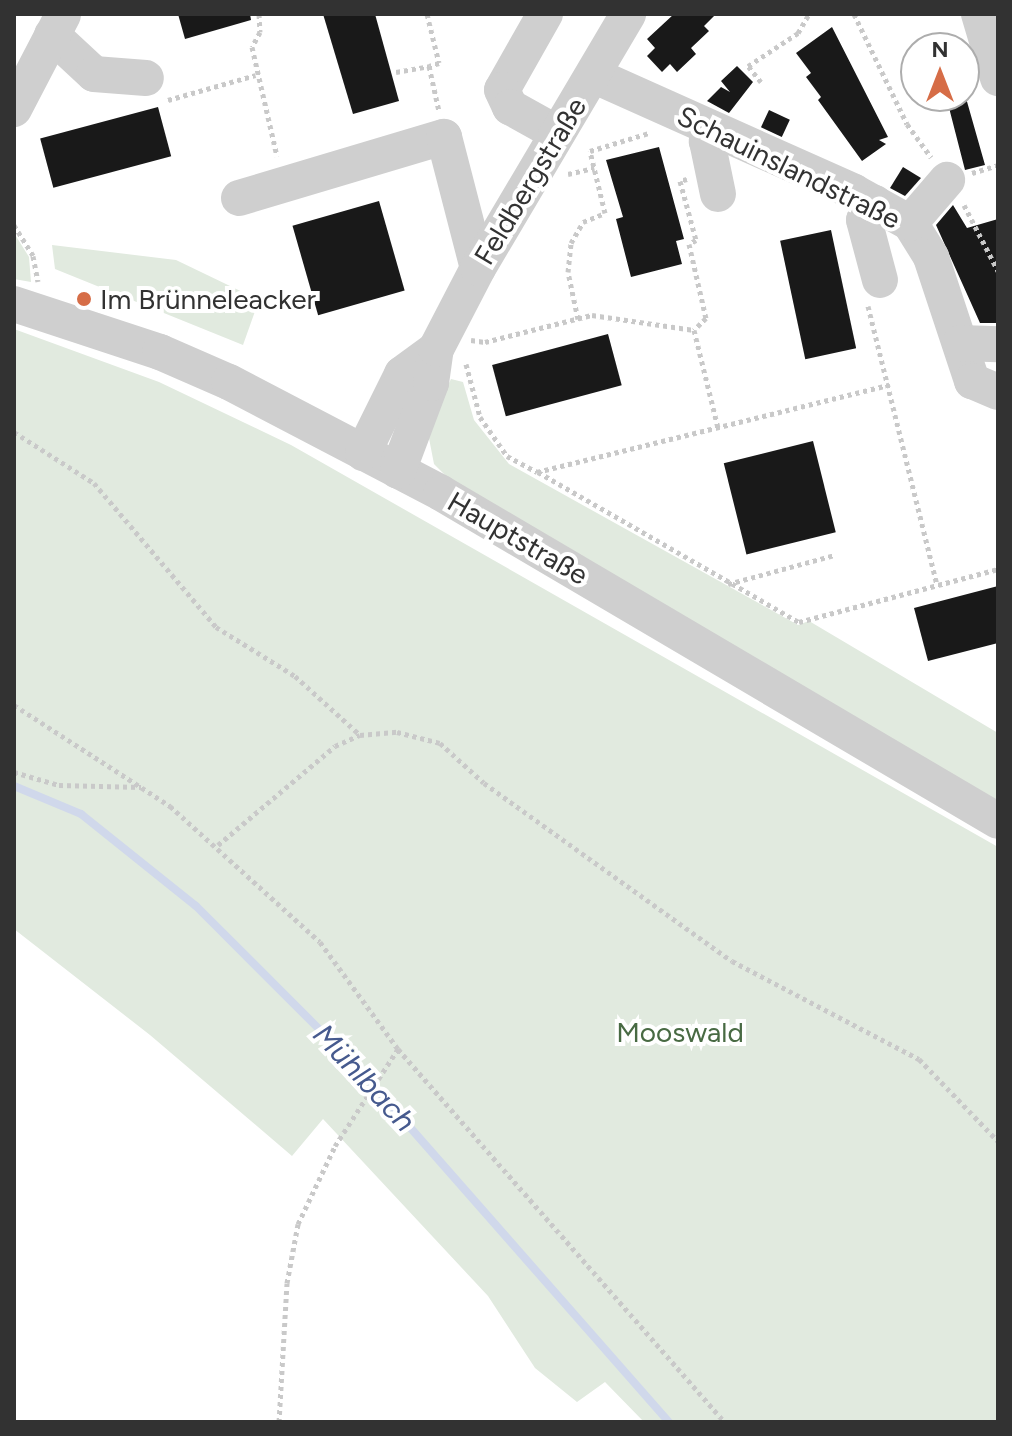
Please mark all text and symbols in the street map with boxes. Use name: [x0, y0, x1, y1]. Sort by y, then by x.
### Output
north arrow: [900, 32, 980, 112]
text: N: [931, 36, 949, 63]
street label: Feldbergstraße: [467, 91, 593, 271]
street label: Schauinslandstraße: [672, 98, 906, 236]
place label: Im Brünneleacker: [100, 282, 316, 316]
marker: Im Brünneleacker: [75, 290, 93, 308]
street label: Hauptstraße: [442, 484, 594, 592]
park label: Mooswald: [616, 1015, 744, 1049]
water label: Mühlbach: [305, 1017, 423, 1139]

